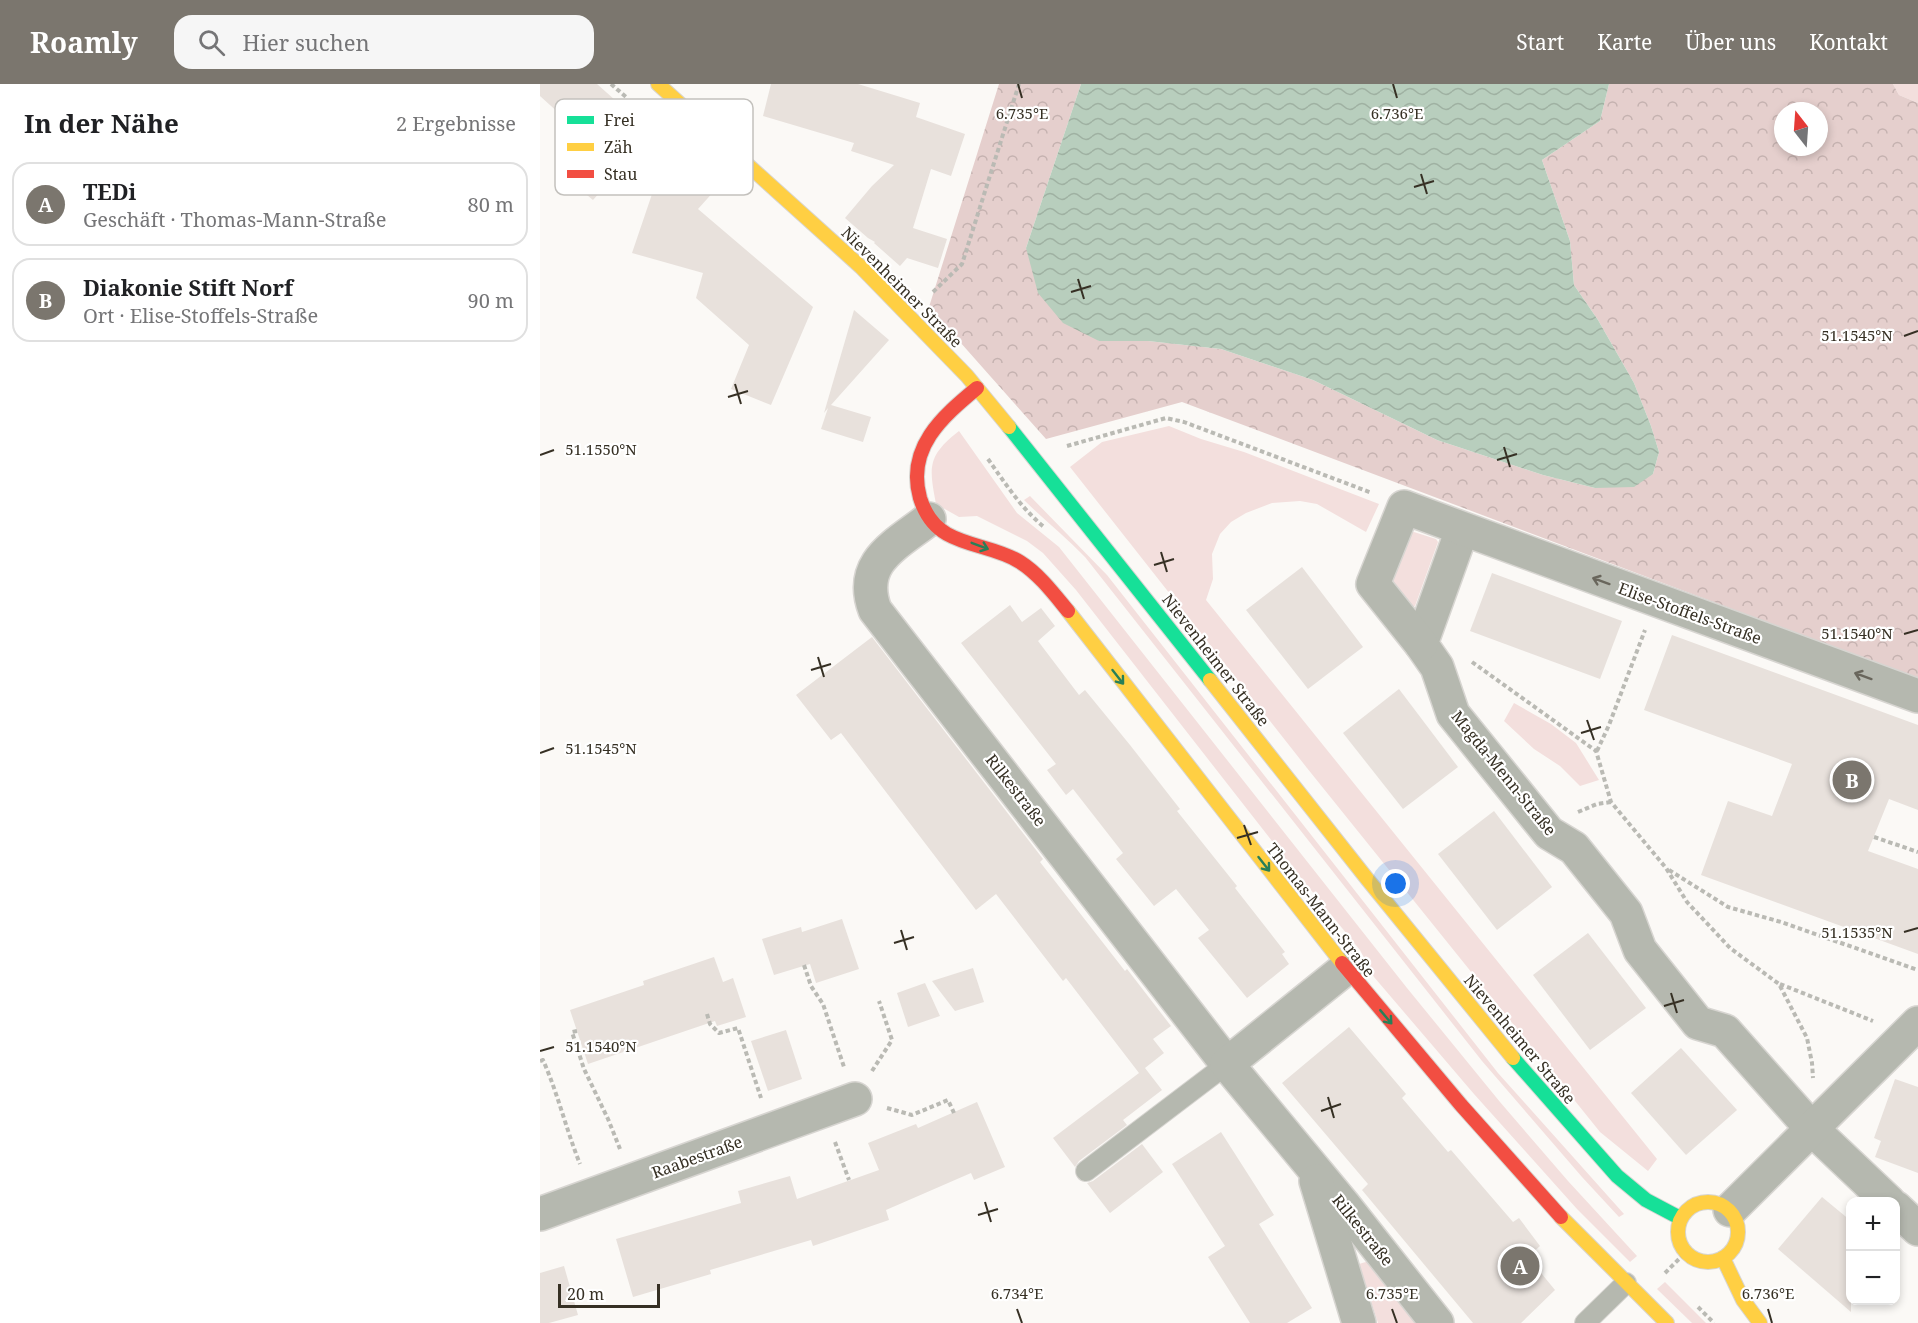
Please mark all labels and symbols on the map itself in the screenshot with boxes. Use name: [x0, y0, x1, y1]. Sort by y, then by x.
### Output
legend: [555, 99, 753, 195]
north arrow: [1774, 102, 1828, 156]
text: 6.735°E: [996, 103, 1048, 123]
text: 6.736°E: [1371, 103, 1423, 123]
text: Frei: [604, 109, 635, 131]
text: Zäh: [604, 136, 633, 158]
text: Stau: [604, 163, 638, 185]
street label: Nievenheimer Straße: [837, 222, 967, 352]
text: 51.1545°N: [1821, 325, 1893, 345]
text: 51.1550°N: [565, 439, 637, 459]
one-way arrow: [970, 542, 989, 553]
one-way arrow: [1592, 574, 1611, 585]
street label: Elise-Stoffels-Straße: [1615, 577, 1765, 649]
street label: Nievenheimer Straße: [1157, 589, 1275, 731]
text: 51.1540°N: [1821, 623, 1893, 643]
one-way arrow: [1112, 669, 1125, 685]
one-way arrow: [1854, 670, 1873, 681]
street label: Magda-Menn-Straße: [1447, 706, 1561, 840]
text: 51.1545°N: [565, 738, 637, 758]
street label: Rilkestraße: [981, 749, 1051, 831]
pin: B: [1832, 758, 1872, 802]
street label: Thomas-Mann-Straße: [1262, 838, 1380, 982]
one-way arrow: [1257, 856, 1270, 872]
your location: [1381, 869, 1410, 898]
text: 51.1535°N: [1821, 922, 1893, 942]
street label: Nievenheimer Straße: [1459, 970, 1581, 1108]
one-way arrow: [1379, 1009, 1392, 1025]
text: 51.1540°N: [565, 1036, 637, 1056]
street label: Raabestraße: [649, 1130, 745, 1184]
street label: Rilkestraße: [1327, 1190, 1399, 1270]
pin: A: [1500, 1244, 1540, 1288]
scale bar: [558, 1281, 660, 1308]
text: 6.734°E: [991, 1283, 1043, 1303]
text: 6.735°E: [1366, 1283, 1418, 1303]
text: 6.736°E: [1742, 1283, 1794, 1303]

